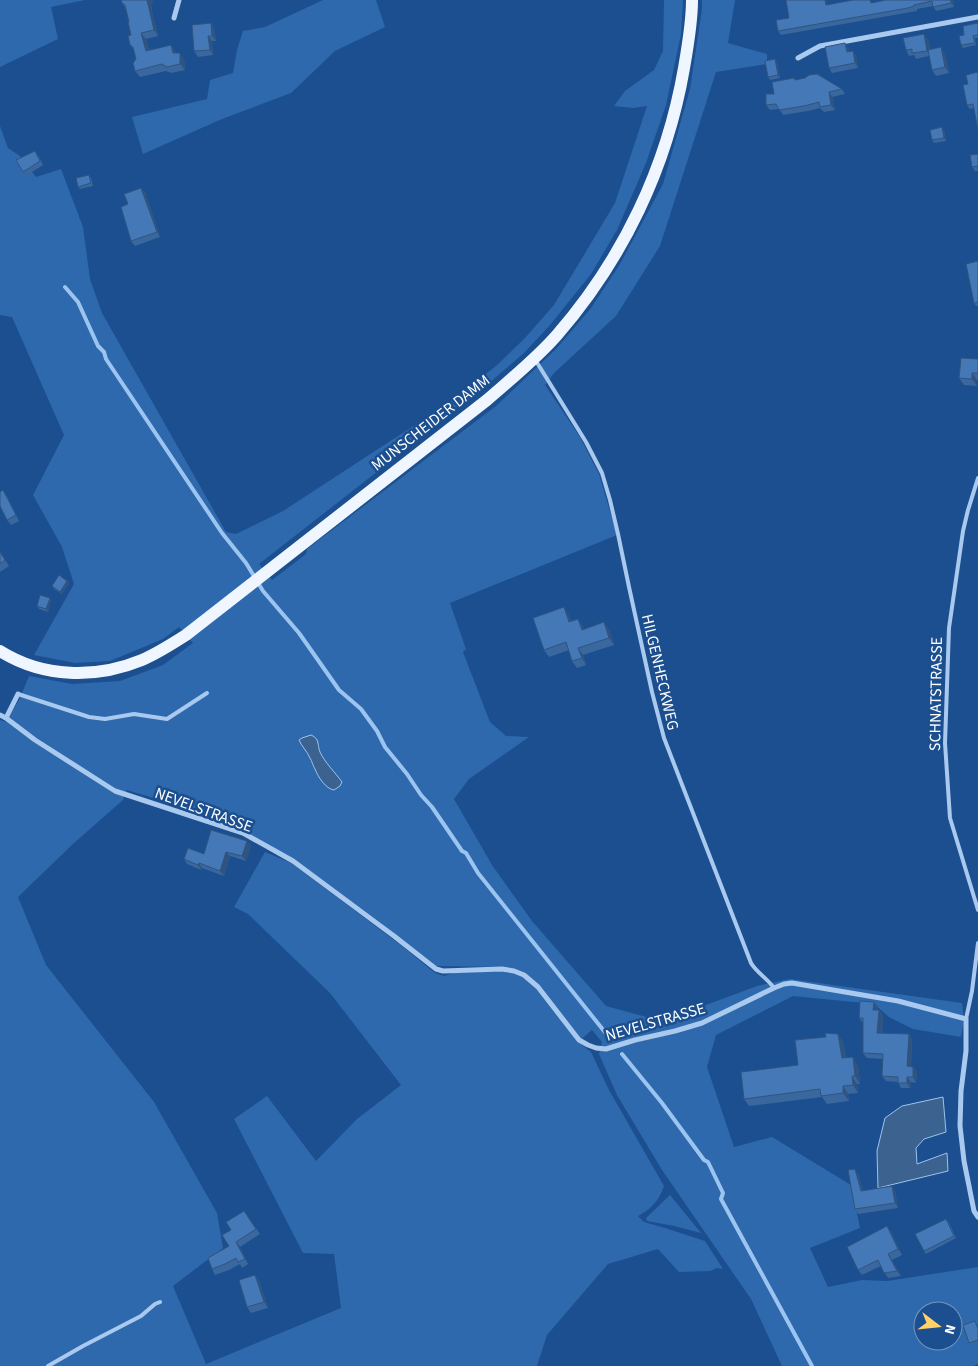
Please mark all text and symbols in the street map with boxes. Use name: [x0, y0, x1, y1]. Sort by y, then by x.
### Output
street label: MUNSCHEIDER DAMM: [367, 369, 495, 476]
street label: HILGENHECKWEG: [636, 612, 684, 732]
street label: SCHNATSTRASSE: [924, 637, 948, 751]
street label: NEVELSTRASSE: [152, 782, 256, 838]
street label: NEVELSTRASSE: [603, 997, 708, 1047]
north arrow: [913, 1301, 963, 1351]
text: N: [939, 1322, 960, 1337]

